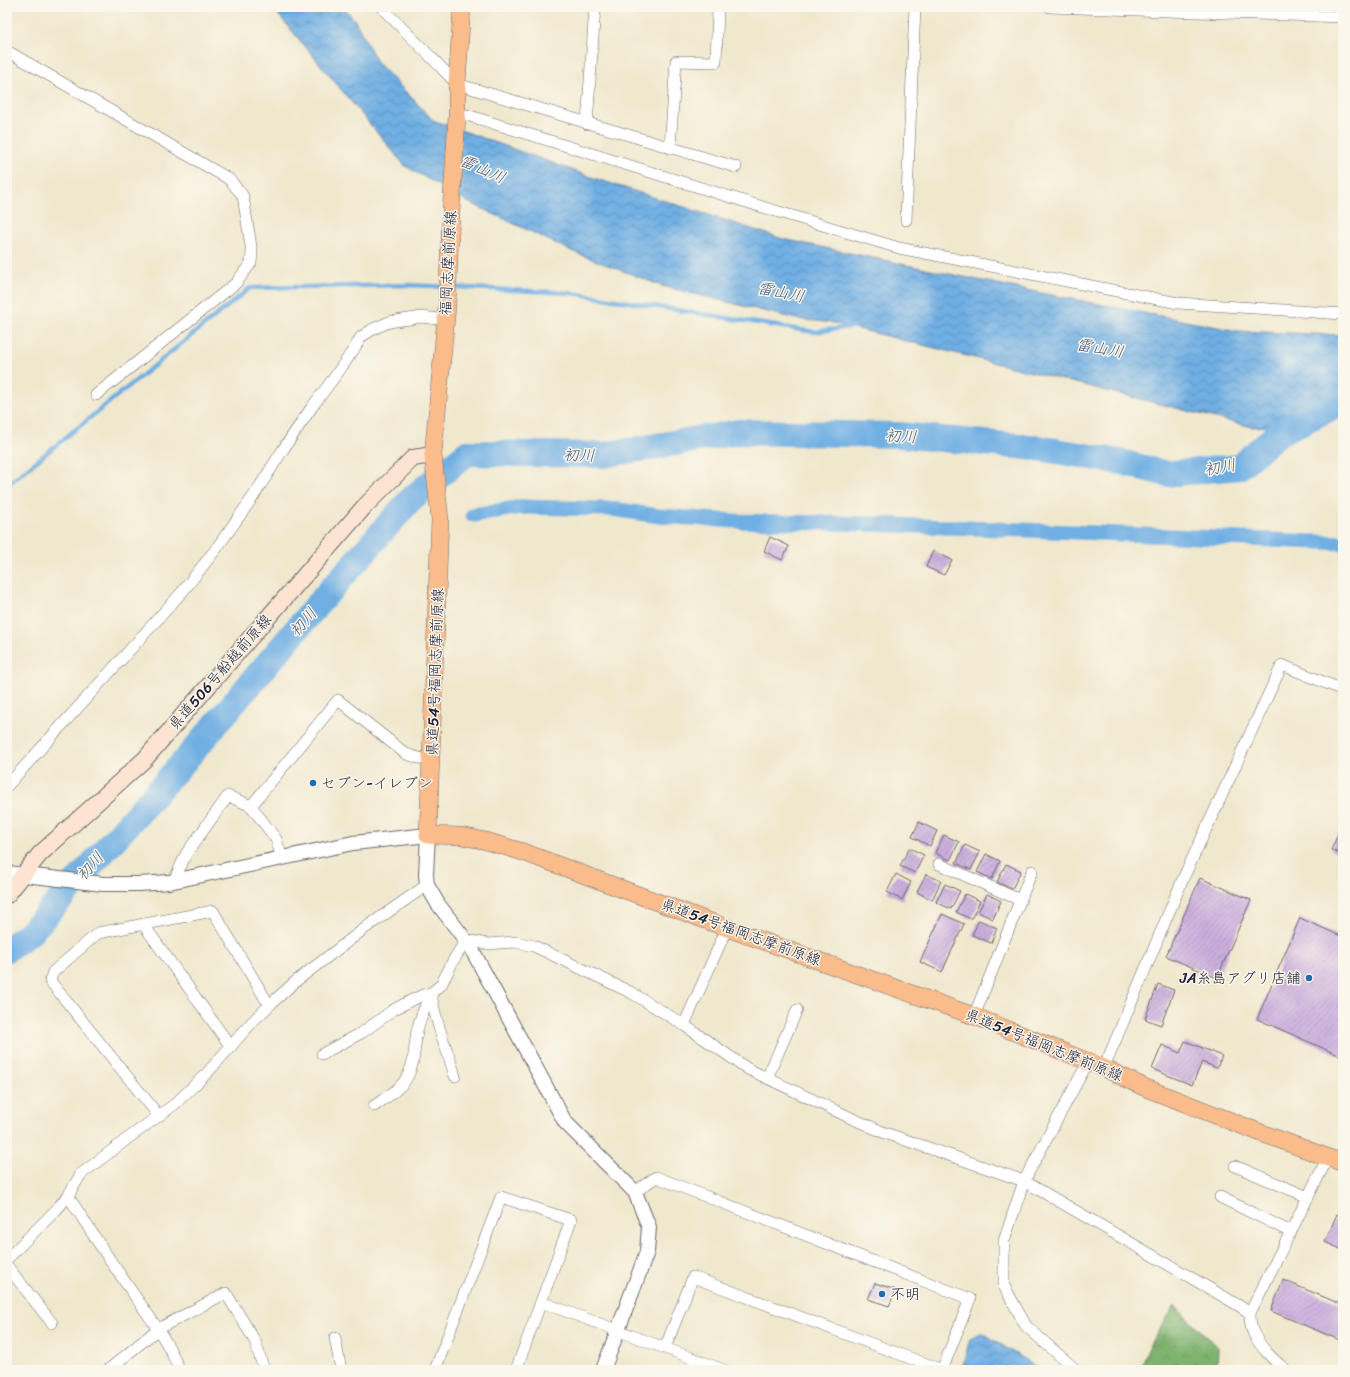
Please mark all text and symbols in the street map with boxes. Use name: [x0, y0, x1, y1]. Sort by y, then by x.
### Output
water label: 雷山川: [455, 146, 511, 192]
street label: 福岡志摩前原線: [432, 210, 464, 316]
water label: 雷山川: [755, 273, 807, 311]
water label: 雷山川: [1074, 330, 1126, 366]
water label: 初川: [884, 421, 918, 451]
water label: 初川: [563, 440, 595, 470]
water label: 初川: [1202, 450, 1238, 484]
street label: 県道54号福岡志摩前原線: [419, 587, 451, 757]
water label: 初川: [282, 600, 324, 644]
street label: 県道506号船越前原線: [162, 608, 278, 736]
place label: セブン-イレブン: [321, 770, 433, 796]
marker: セブン-イレブン: [308, 778, 318, 788]
water label: 初川: [69, 844, 111, 888]
street label: 県道54号福岡志摩前原線: [657, 891, 825, 973]
place label: JA糸島アグリ店舗: [1179, 965, 1301, 991]
marker: JA糸島アグリ店舗: [1304, 973, 1314, 983]
street label: 県道54号福岡志摩前原線: [961, 1001, 1127, 1089]
place label: 不明: [890, 1281, 920, 1307]
marker: 不明: [877, 1289, 887, 1299]

